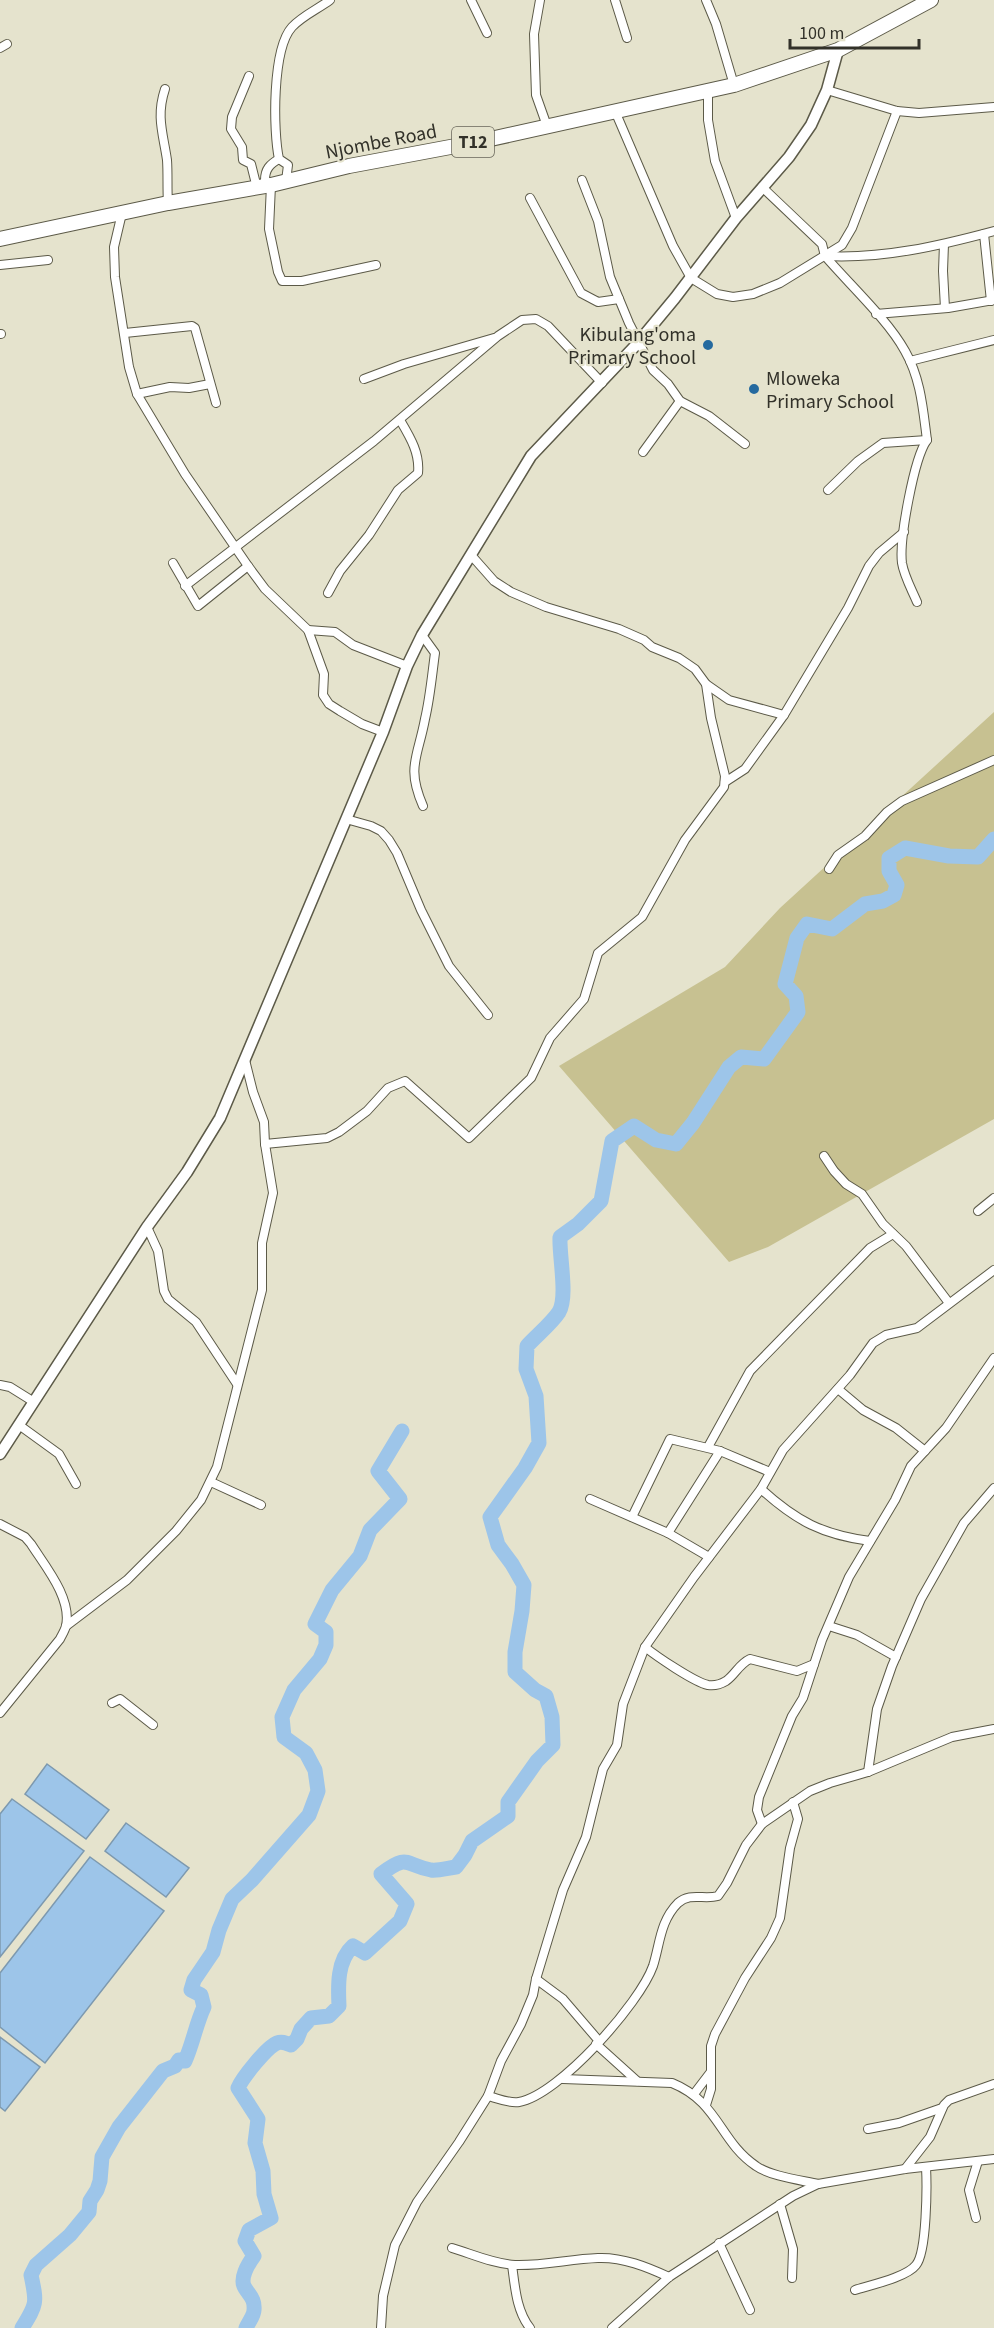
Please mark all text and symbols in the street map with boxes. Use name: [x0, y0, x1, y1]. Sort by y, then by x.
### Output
scale bar: [790, 12, 919, 50]
text: 100 m: [799, 21, 844, 46]
street label: Njombe Road: [323, 117, 439, 167]
road number: T12: [452, 127, 494, 157]
place label: Kibulang'oma Primary School: [568, 321, 696, 372]
marker: Kibulang'oma Primary School: [701, 338, 715, 352]
place label: Mloweka Primary School: [766, 365, 894, 416]
marker: Mloweka Primary School: [747, 382, 761, 396]

